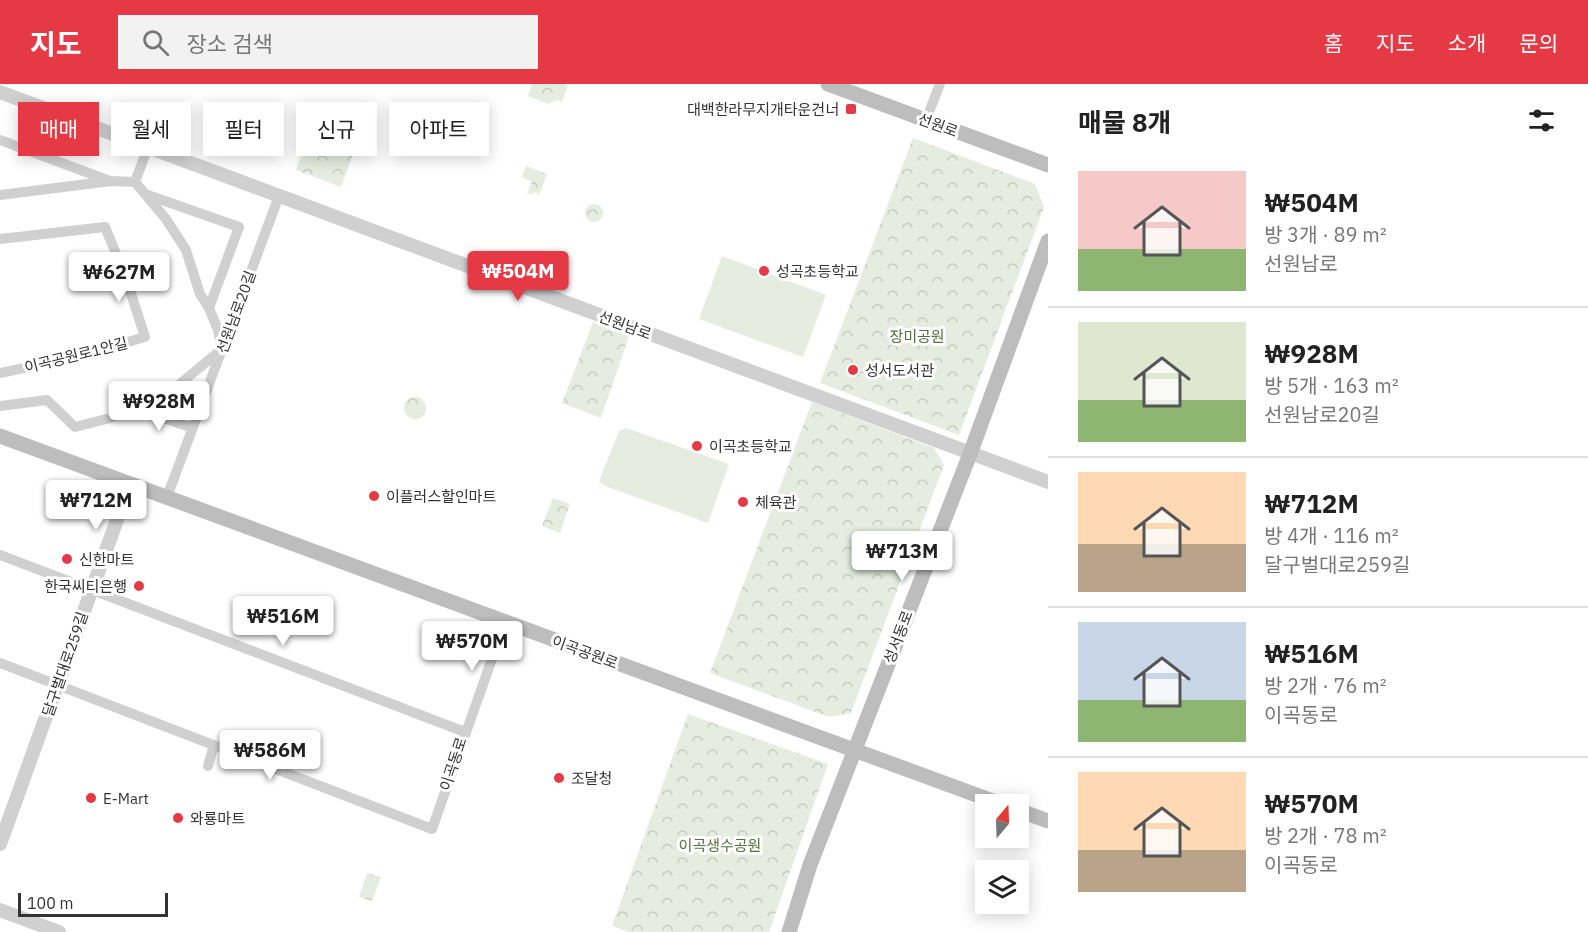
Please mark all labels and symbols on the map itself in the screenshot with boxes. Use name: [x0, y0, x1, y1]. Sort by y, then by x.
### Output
place label: 대백한라무지개타운건너: [687, 100, 839, 119]
marker: 대백한라무지개타운건너: [844, 102, 858, 116]
street label: 선원로: [915, 109, 961, 141]
pin: ₩504M: [476, 251, 560, 302]
pin: ₩627M: [77, 252, 161, 303]
place label: 성곡초등학교: [776, 262, 859, 281]
marker: 성곡초등학교: [757, 264, 771, 278]
street label: 선원남로20길: [212, 268, 260, 356]
street label: 선원남로: [596, 307, 654, 343]
park label: 장미공원: [889, 327, 945, 346]
street label: 이곡공원로1안길: [22, 333, 130, 377]
place label: 성서도서관: [865, 361, 934, 380]
marker: 성서도서관: [846, 363, 860, 377]
pin: ₩928M: [117, 381, 201, 432]
place label: 이곡초등학교: [709, 437, 792, 456]
marker: 이곡초등학교: [690, 439, 704, 453]
pin: ₩712M: [54, 480, 138, 531]
place label: 이플러스할인마트: [386, 487, 497, 506]
marker: 이플러스할인마트: [367, 489, 381, 503]
place label: 체육관: [755, 493, 797, 512]
marker: 체육관: [736, 495, 750, 509]
pin: ₩713M: [860, 531, 944, 582]
place label: 신한마트: [79, 550, 134, 569]
marker: 신한마트: [60, 552, 74, 566]
place label: 한국씨티은행: [44, 577, 127, 596]
marker: 한국씨티은행: [132, 579, 146, 593]
pin: ₩516M: [241, 596, 325, 647]
street label: 성서동로: [879, 608, 917, 666]
street label: 달구벌대로259길: [38, 609, 92, 719]
pin: ₩570M: [430, 621, 514, 672]
street label: 이곡공원로: [549, 631, 621, 673]
pin: ₩586M: [228, 730, 312, 781]
street label: 이곡동로: [435, 735, 471, 793]
place label: 조달청: [571, 769, 612, 788]
marker: 조달청: [552, 771, 566, 785]
place label: E-Mart: [103, 789, 149, 808]
marker: E-Mart: [84, 791, 98, 805]
north arrow: [975, 794, 1029, 848]
place label: 와룡마트: [190, 809, 245, 828]
marker: 와룡마트: [171, 811, 185, 825]
park label: 이곡생수공원: [679, 836, 761, 855]
scale bar: [18, 890, 168, 918]

